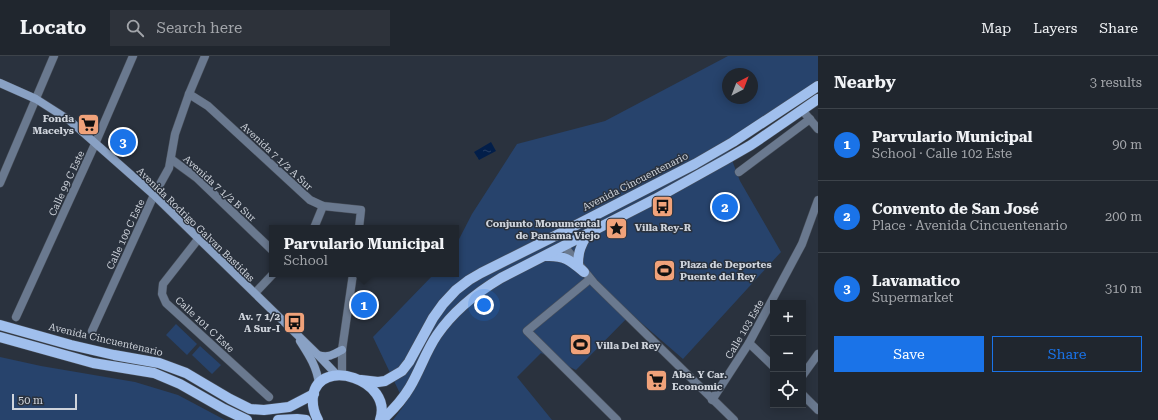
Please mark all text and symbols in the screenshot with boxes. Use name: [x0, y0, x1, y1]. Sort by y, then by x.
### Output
search box: [110, 10, 390, 46]
text: Locato: [20, 16, 86, 39]
icon: search: [124, 17, 146, 39]
text: Search here: [156, 19, 242, 37]
text: Map: [981, 20, 1011, 36]
text: Layers: [1033, 20, 1077, 36]
text: Share: [1099, 20, 1138, 36]
north arrow: [722, 68, 758, 104]
text: Nearby: [834, 72, 896, 92]
text: 3 results: [1090, 75, 1142, 90]
supermarket icon: Fonda Macelys: [76, 111, 102, 137]
place label: Fonda Macelys: [33, 113, 74, 136]
street label: Avenida 7 1/2 A Sur: [239, 120, 315, 192]
pin: 3: [110, 127, 136, 157]
text: Parvulario Municipal: [872, 128, 1033, 146]
text: 1: [843, 137, 851, 152]
text: 90 m: [1112, 137, 1142, 152]
text: School · Calle 102 Este: [872, 146, 1012, 161]
street label: Calle 99 C Este: [47, 148, 87, 218]
street label: Avenida Cincuentenario: [581, 150, 690, 213]
street label: Avenida 7 1/2 B Sur: [181, 153, 258, 224]
street label: Avenida Rodrigo Galvan Bastidas: [135, 165, 257, 284]
pin: 2: [712, 192, 738, 222]
bus stop icon: Villa Rey-R: [650, 194, 676, 220]
street label: Calle 100 C Este: [104, 197, 147, 271]
text: Convento de San José: [872, 200, 1039, 218]
text: 2: [843, 209, 851, 224]
text: 200 m: [1105, 209, 1142, 224]
place icon: Conjunto Monumental de Panama Viejo: [603, 216, 629, 242]
place label: Conjunto Monumental de Panama Viejo: [486, 218, 601, 241]
text: Place · Avenida Cincuentenario: [872, 218, 1067, 233]
place label: Villa Rey-R: [635, 222, 692, 233]
popup: [269, 225, 459, 277]
text: Parvulario Municipal: [284, 235, 444, 253]
text: School: [284, 253, 328, 268]
sports icon: Plaza de Deportes Puente del Rey: [652, 257, 678, 283]
place label: Plaza de Deportes Puente del Rey: [680, 259, 772, 282]
text: Lavamatico: [872, 272, 960, 290]
text: 3: [843, 281, 851, 296]
text: 310 m: [1105, 281, 1142, 296]
pin: 1: [351, 290, 377, 320]
text: Supermarket: [872, 290, 953, 305]
street label: Calle 101 C Este: [173, 294, 237, 355]
your location: [474, 295, 494, 315]
street label: Calle 103 Este: [723, 297, 766, 361]
map controls: [770, 300, 806, 408]
button: +: [770, 300, 806, 336]
bus stop icon: Av. 7 1/2 A Sur-I: [282, 309, 308, 335]
place label: Av. 7 1/2 A Sur-I: [238, 311, 280, 334]
street label: Avenida Cincuentenario: [48, 321, 164, 358]
sports icon: Villa Del Rey: [568, 332, 594, 358]
button: −: [770, 336, 806, 372]
button: Save: [834, 336, 984, 372]
button: Share: [992, 336, 1142, 372]
place label: Villa Del Rey: [596, 340, 660, 351]
supermarket icon: Aba. Y Car. Economic: [643, 367, 669, 393]
place label: Aba. Y Car. Economic: [672, 369, 727, 392]
button: locate: [770, 372, 806, 408]
scale bar: [12, 392, 77, 411]
text: 50 m: [18, 394, 43, 407]

